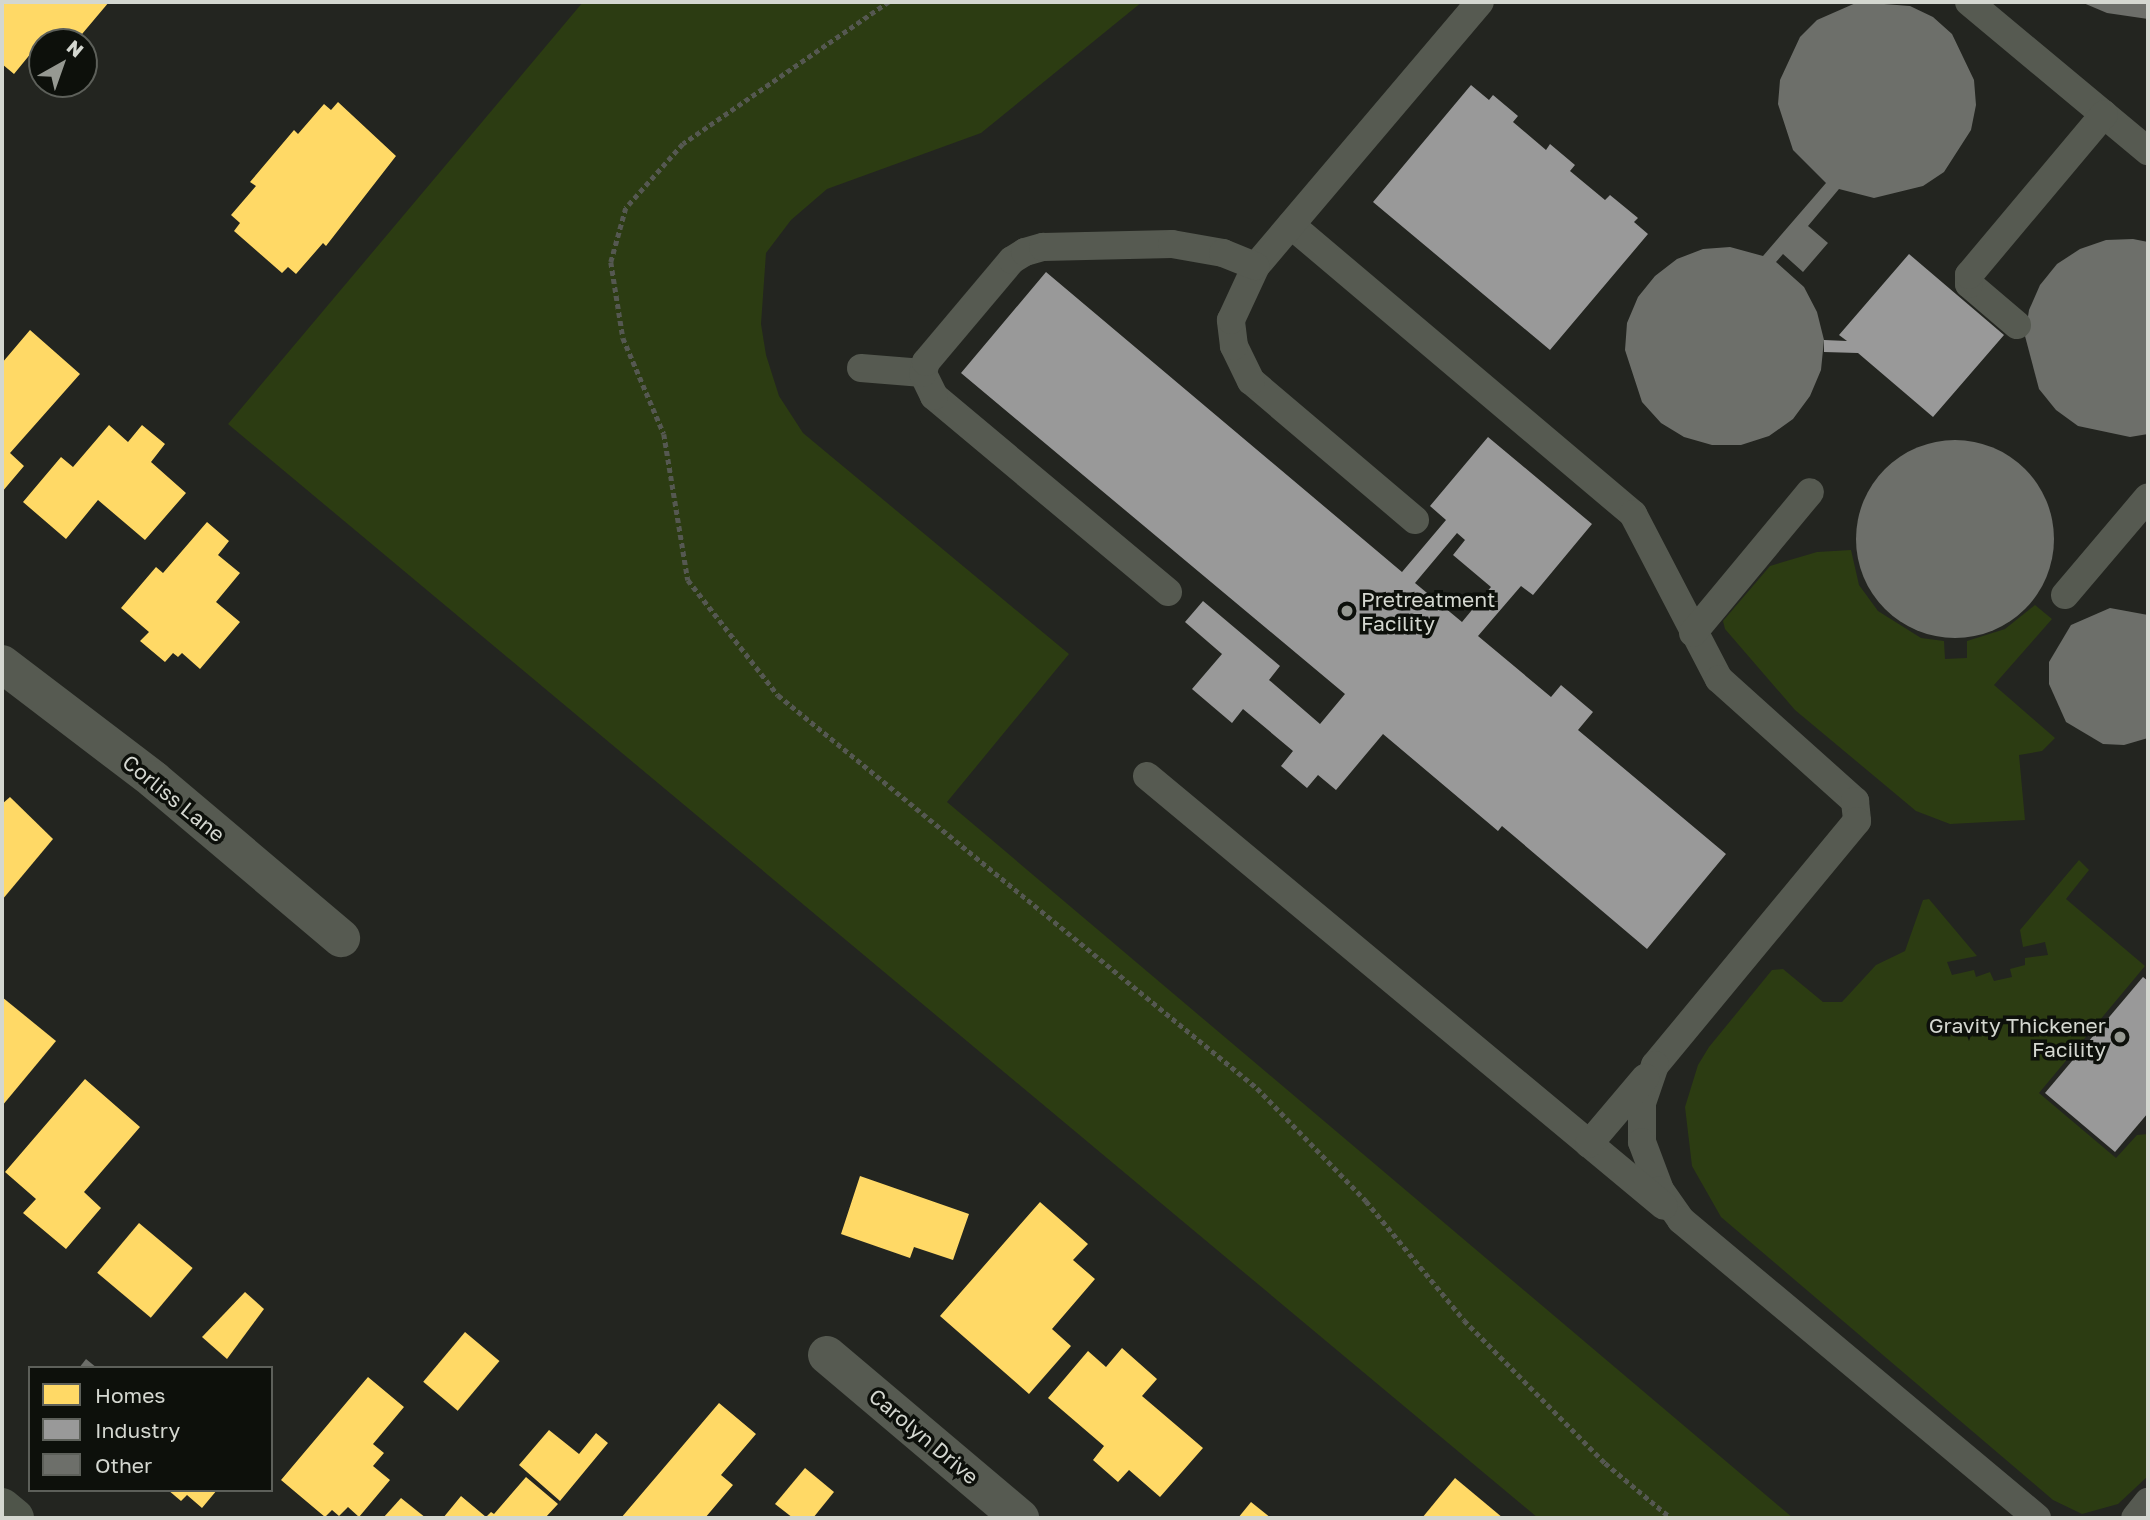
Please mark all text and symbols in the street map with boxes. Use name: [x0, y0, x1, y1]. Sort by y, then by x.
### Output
north arrow: [28, 28, 98, 98]
text: N: [63, 35, 88, 62]
place label: Pretreatment Facility: [1361, 586, 1495, 636]
marker: Pretreatment Facility: [1339, 603, 1355, 619]
street label: Corliss Lane: [118, 749, 230, 847]
place label: Gravity Thickener Facility: [1929, 1012, 2106, 1062]
marker: Gravity Thickener Facility: [2112, 1029, 2128, 1045]
legend: [28, 1366, 273, 1492]
text: Homes: [95, 1382, 165, 1408]
street label: Carolyn Drive: [864, 1383, 984, 1489]
text: Industry: [95, 1417, 180, 1443]
text: Other: [95, 1452, 152, 1478]

